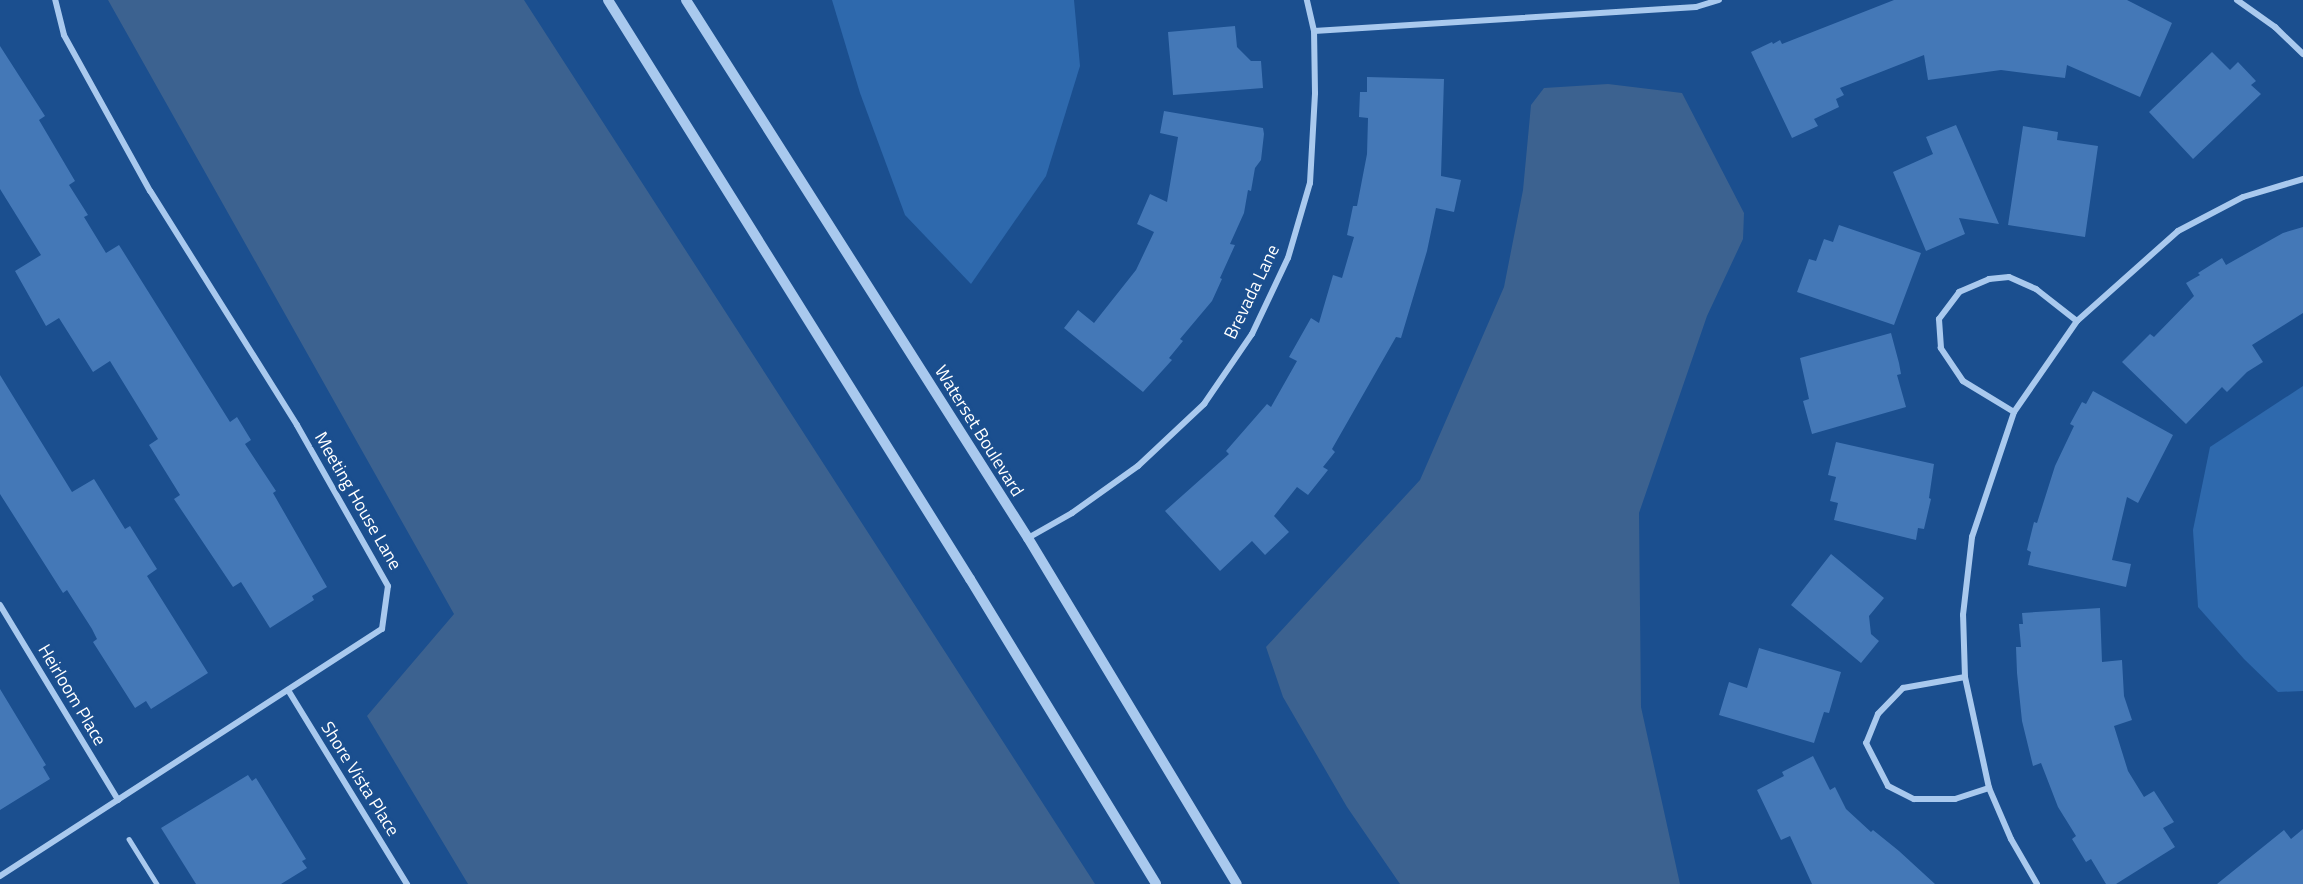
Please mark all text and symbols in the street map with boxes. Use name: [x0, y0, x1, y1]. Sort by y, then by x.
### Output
street label: Brevada Lane: [1220, 241, 1284, 343]
street label: Waterset Boulevard: [930, 362, 1028, 500]
street label: Meeting House Lane: [310, 428, 406, 574]
street label: Heirloom Place: [33, 641, 111, 749]
street label: Shore Vista Place: [316, 718, 404, 840]

